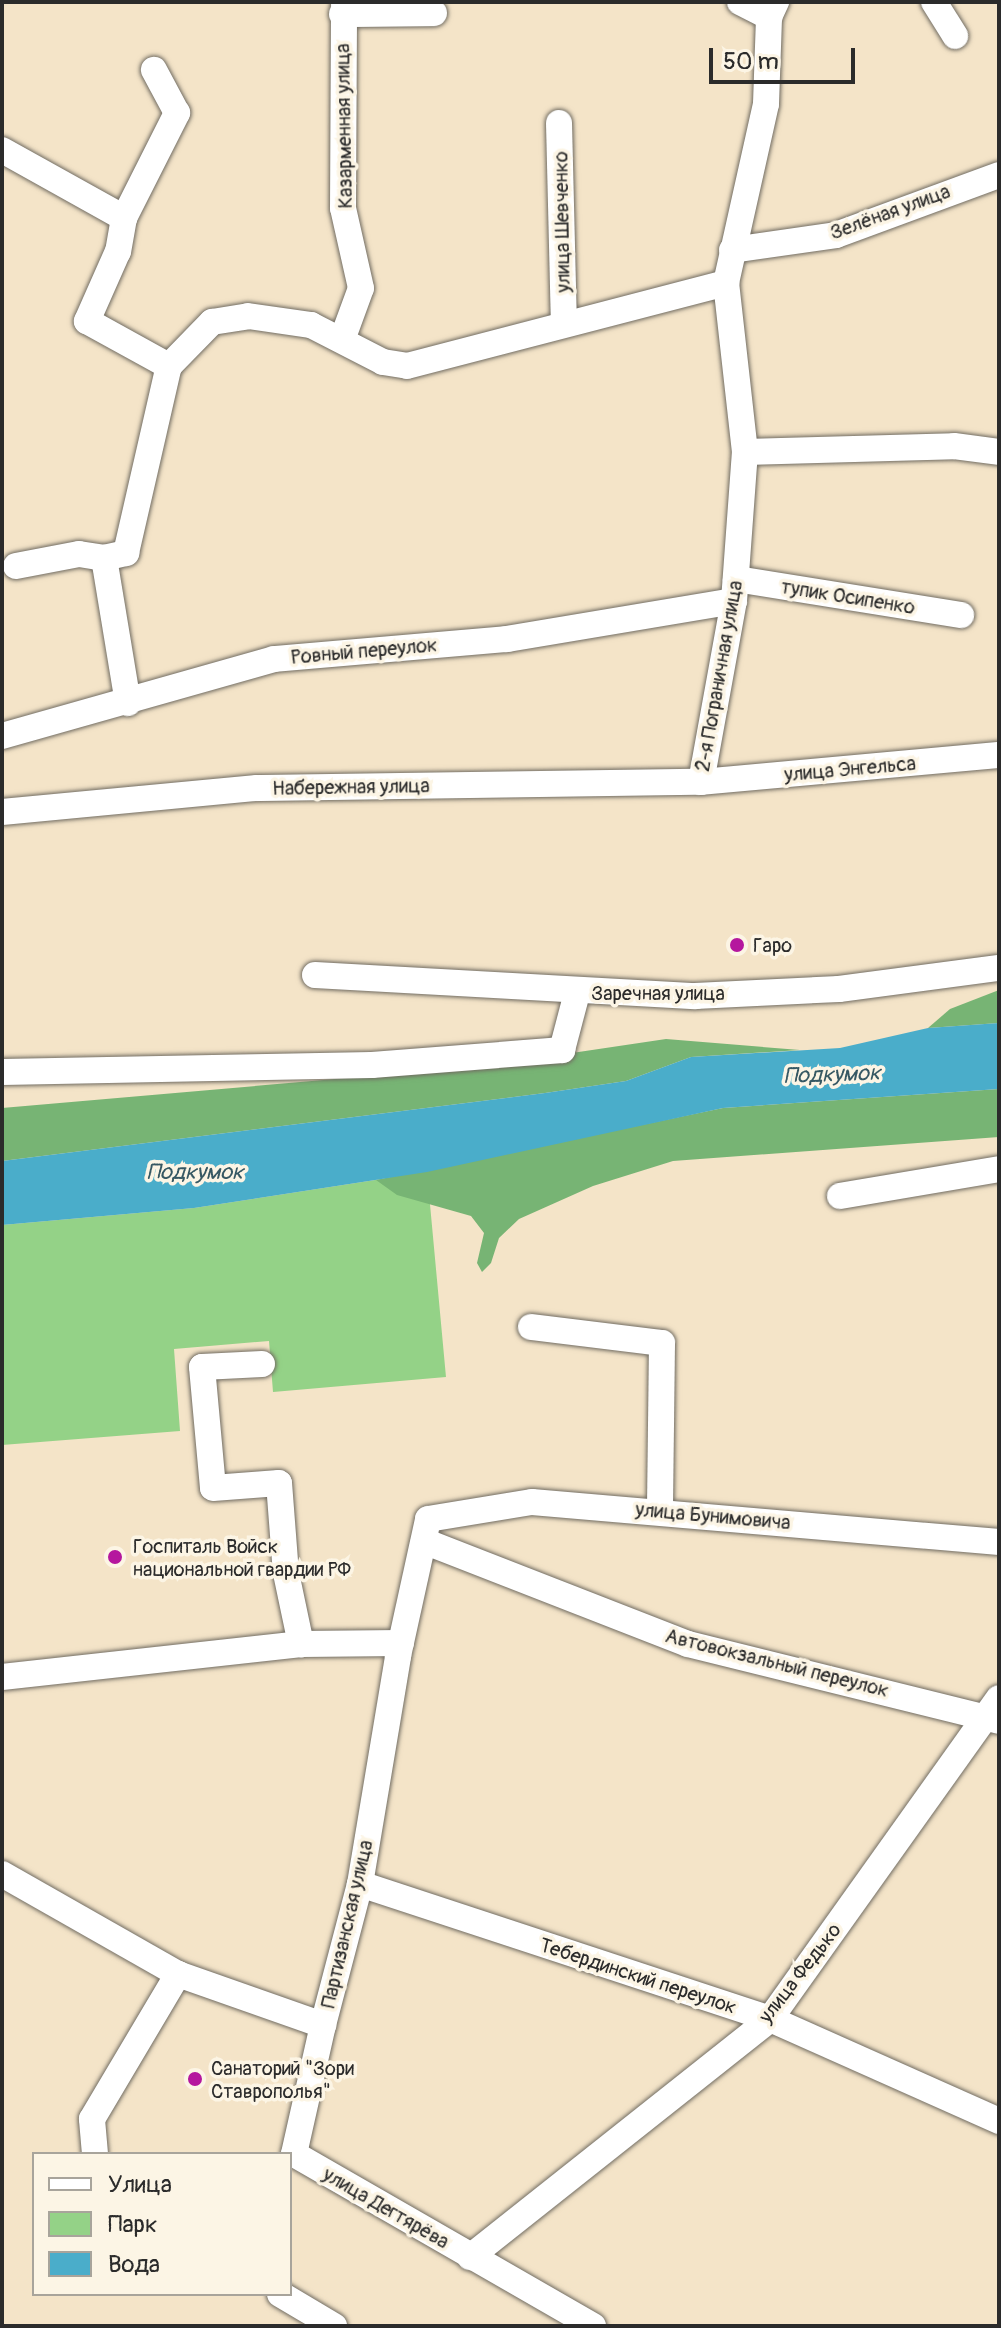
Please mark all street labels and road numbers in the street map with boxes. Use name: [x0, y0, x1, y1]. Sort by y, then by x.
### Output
street label: Казарменная улица: [331, 43, 357, 209]
street label: улица Шевченко: [549, 151, 575, 293]
street label: Зелёная улица: [827, 179, 953, 245]
street label: тупик Осипенко: [779, 575, 917, 619]
street label: 2-я Пограничная улица: [690, 579, 748, 773]
street label: Ровный переулок: [290, 633, 438, 669]
street label: улица Энгельса: [783, 751, 917, 787]
street label: Набережная улица: [272, 774, 430, 800]
street label: Заречная улица: [591, 981, 725, 1005]
street label: улица Бунимовича: [634, 1497, 792, 1535]
street label: Автовокзальный переулок: [663, 1624, 891, 1702]
street label: Партизанская улица: [316, 1838, 378, 2010]
street label: улица Федько: [754, 1918, 846, 2028]
street label: Тебердинский переулок: [537, 1933, 739, 2019]
street label: улица Дегтярёва: [319, 2162, 453, 2254]

